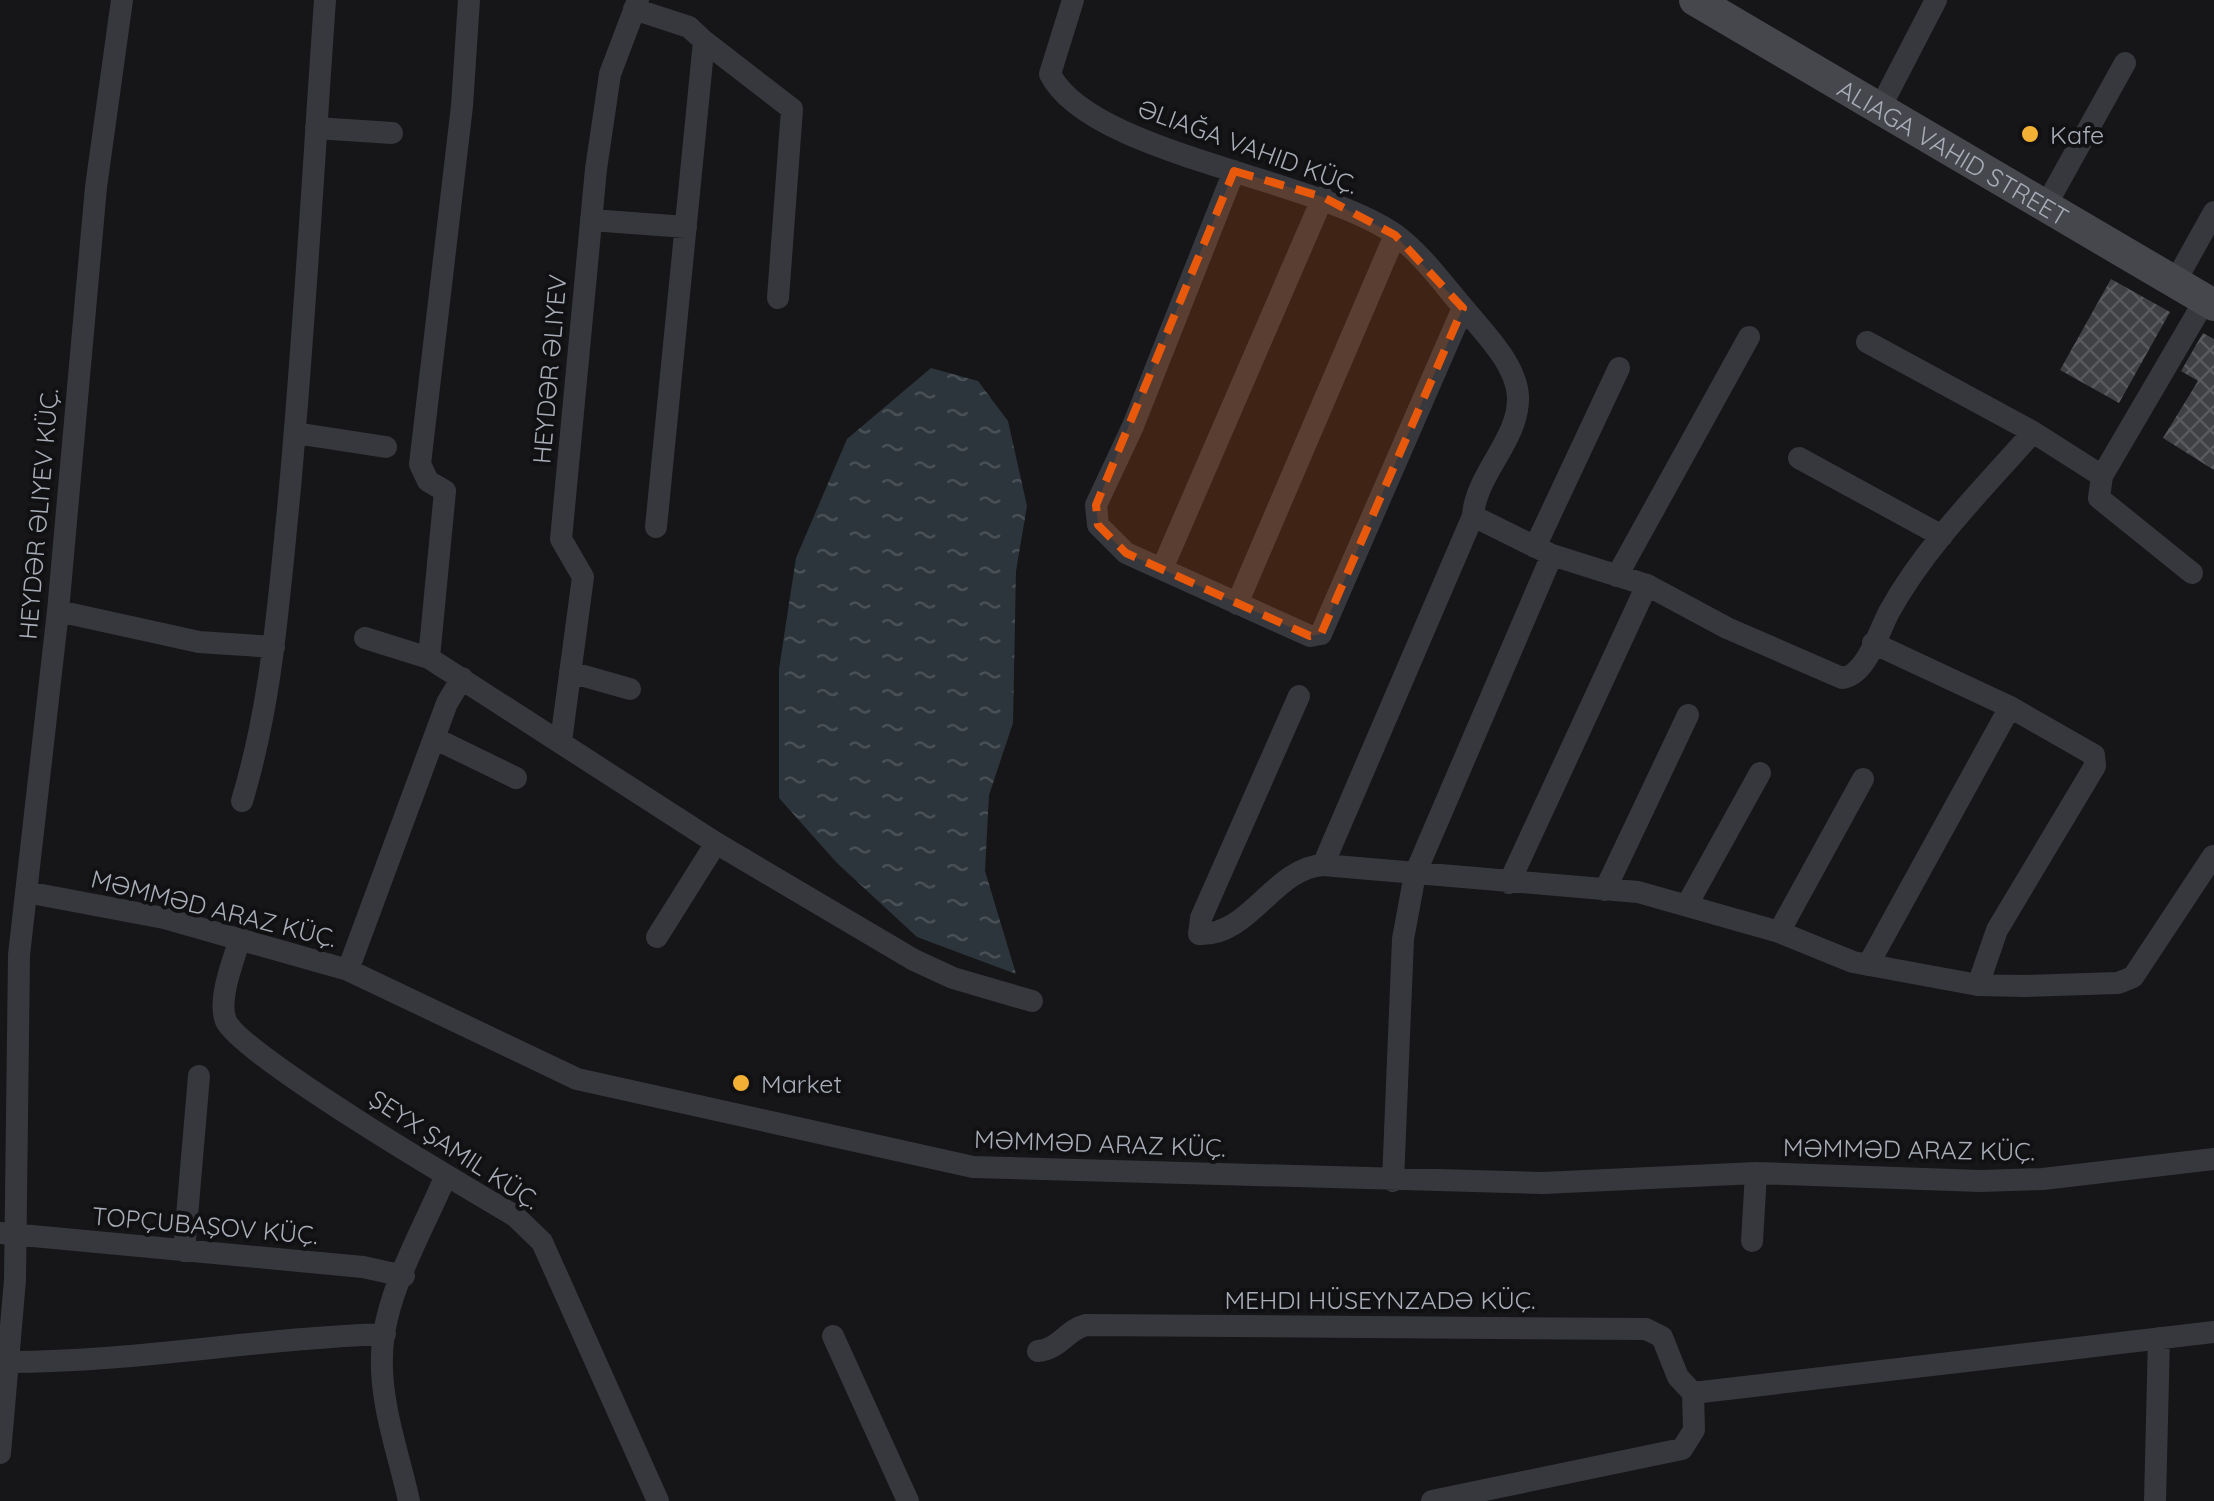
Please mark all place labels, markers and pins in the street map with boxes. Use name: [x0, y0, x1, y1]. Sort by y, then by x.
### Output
place label: Kafe: [2050, 119, 2104, 150]
marker: Kafe: [2019, 123, 2041, 145]
place label: Market: [761, 1068, 842, 1099]
marker: Market: [730, 1072, 752, 1094]

